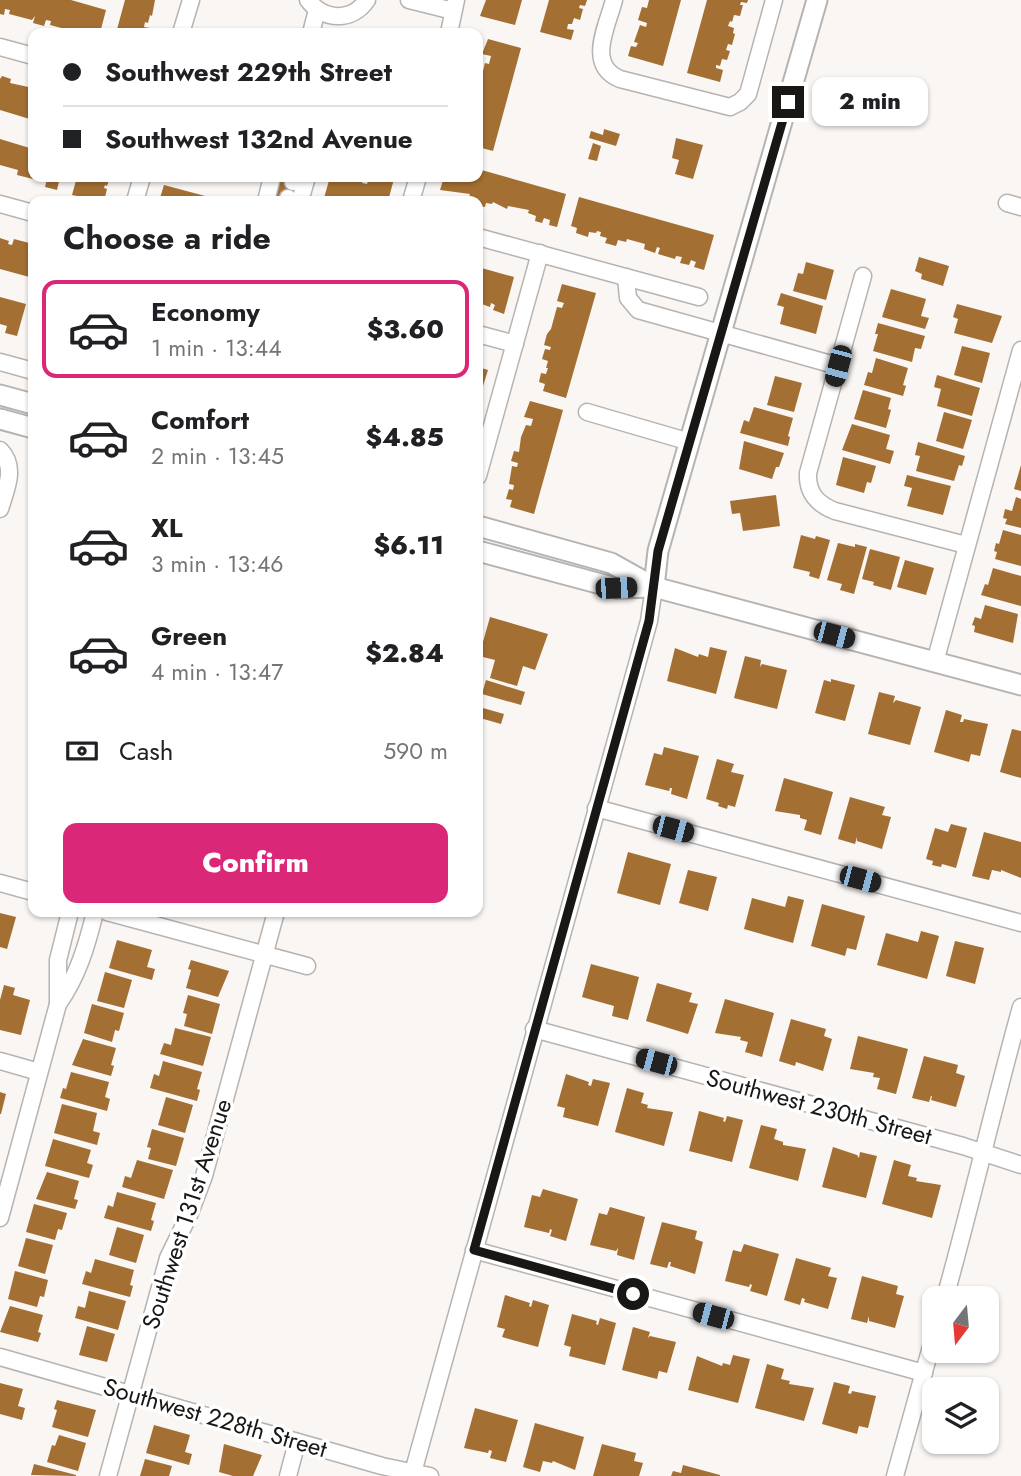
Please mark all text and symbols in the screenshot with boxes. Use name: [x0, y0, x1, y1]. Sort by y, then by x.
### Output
text: Southwest 229th Street: [105, 53, 392, 91]
callout: 2 min: [812, 78, 928, 126]
text: 2 min: [839, 84, 901, 118]
route end: [772, 86, 804, 118]
text: Southwest 132nd Avenue: [105, 120, 413, 158]
text: Choose a ride: [63, 215, 271, 261]
text: Economy: [151, 293, 260, 331]
icon: car: [67, 298, 130, 361]
text: $3.60: [367, 310, 444, 348]
text: 1 min · 13:44: [151, 331, 282, 365]
car: [823, 343, 854, 389]
text: Comfort: [151, 401, 249, 439]
icon: car: [67, 406, 130, 469]
text: $4.85: [366, 418, 444, 456]
text: 2 min · 13:45: [151, 439, 284, 473]
text: XL: [151, 509, 183, 547]
icon: car: [67, 514, 130, 577]
text: $6.11: [373, 526, 444, 564]
text: 3 min · 13:46: [151, 547, 284, 581]
car: [595, 577, 638, 599]
text: Green: [151, 617, 227, 655]
car: [811, 619, 858, 651]
icon: car: [67, 622, 130, 685]
text: $2.84: [365, 634, 444, 672]
text: 4 min · 13:47: [151, 655, 283, 689]
icon: cash: [63, 732, 101, 770]
text: Cash: [119, 732, 173, 770]
text: 590 m: [383, 734, 448, 768]
car: [650, 813, 697, 845]
button: Confirm: [63, 823, 448, 903]
car: [837, 863, 884, 895]
car: [633, 1046, 680, 1078]
street label: Southwest 230th Street: [703, 1060, 936, 1154]
street label: Southwest 131st Avenue: [133, 1094, 240, 1333]
route start: [617, 1278, 649, 1310]
north arrow: [922, 1286, 999, 1363]
map controls: [922, 1286, 999, 1454]
car: [690, 1300, 737, 1332]
street label: Southwest 228th Street: [99, 1369, 331, 1466]
button: layers: [922, 1377, 999, 1454]

